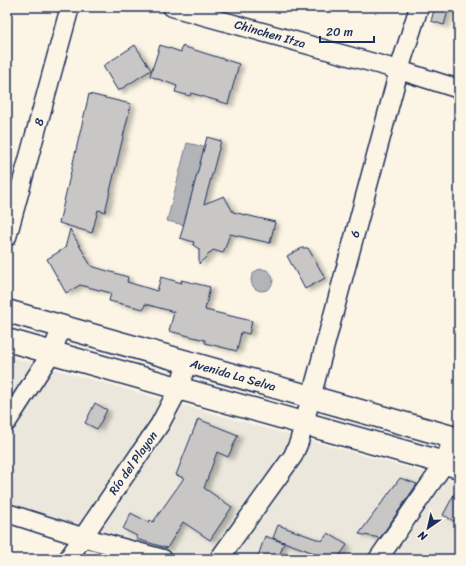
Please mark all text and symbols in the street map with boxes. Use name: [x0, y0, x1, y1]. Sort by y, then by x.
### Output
street label: Chinchen Itza: [232, 13, 308, 55]
scale bar: [320, 18, 374, 44]
text: 20 m: [326, 21, 353, 43]
street label: 8: [27, 116, 51, 128]
street label: 6: [343, 228, 367, 240]
street label: Avenida La Selva: [187, 352, 278, 398]
street label: Río del Playon: [103, 426, 164, 500]
north arrow: [408, 508, 448, 548]
text: N: [414, 526, 432, 546]

